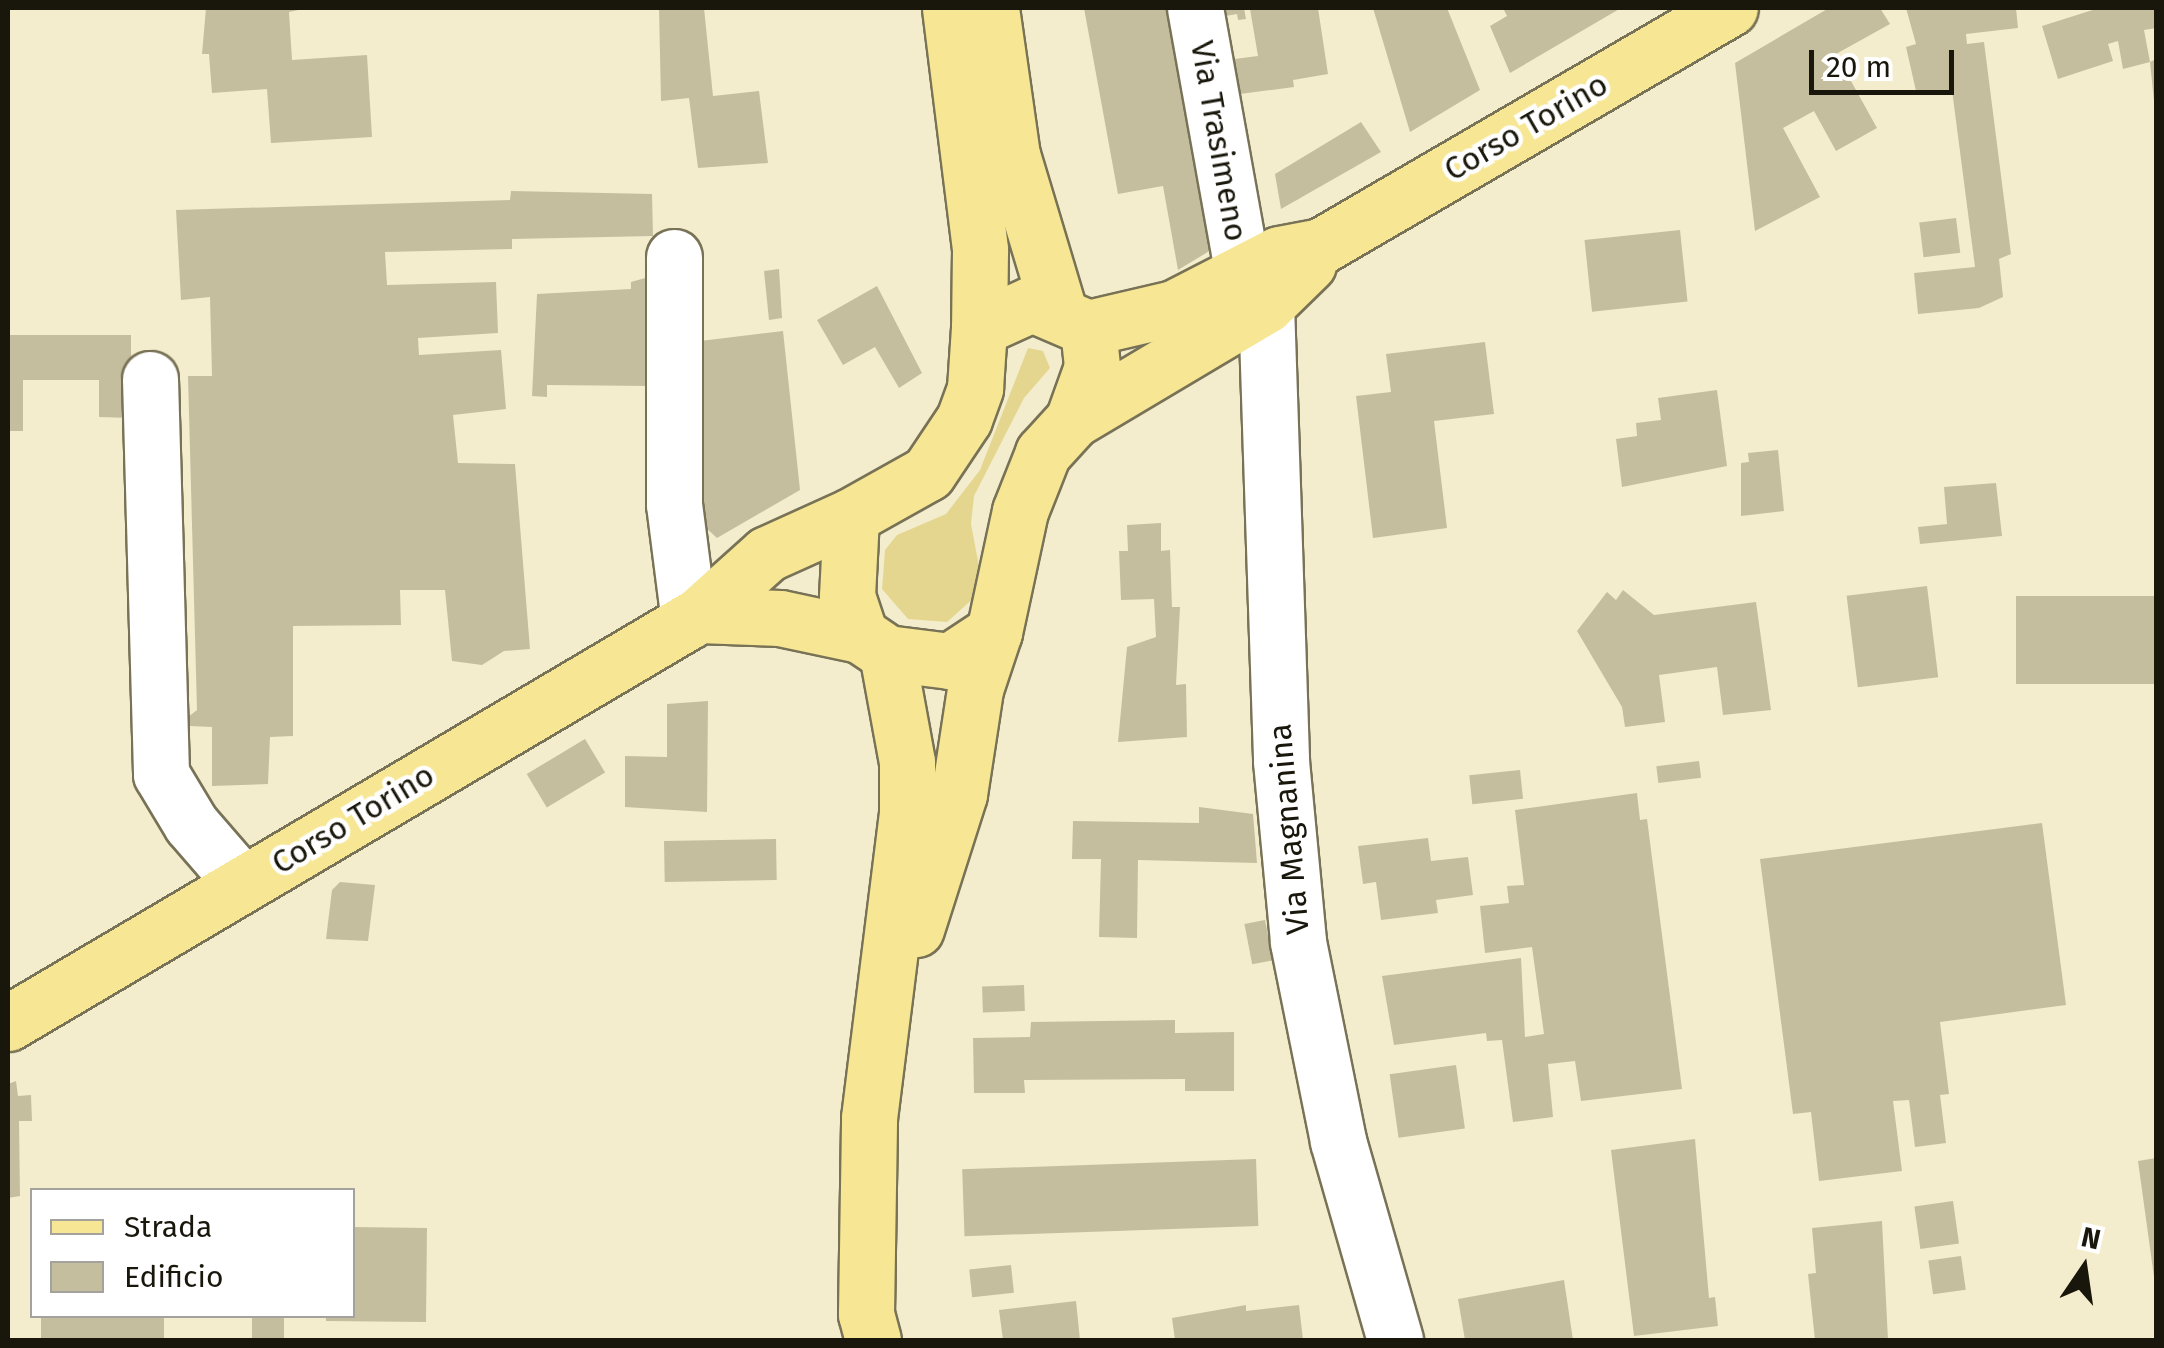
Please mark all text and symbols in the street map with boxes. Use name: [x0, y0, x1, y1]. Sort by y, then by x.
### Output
scale bar: [1814, 30, 1959, 92]
street label: Via Trasimeno: [1182, 38, 1256, 244]
text: 20 m: [1826, 49, 1891, 85]
street label: Corso Torino: [1437, 65, 1615, 189]
street label: Via Magnanina: [1261, 722, 1317, 936]
street label: Corso Torino: [265, 756, 441, 882]
legend: [30, 1188, 355, 1318]
text: Strada: [124, 1209, 212, 1245]
north arrow: [2034, 1218, 2134, 1318]
text: N: [2078, 1220, 2104, 1256]
text: Edificio: [124, 1259, 223, 1295]

